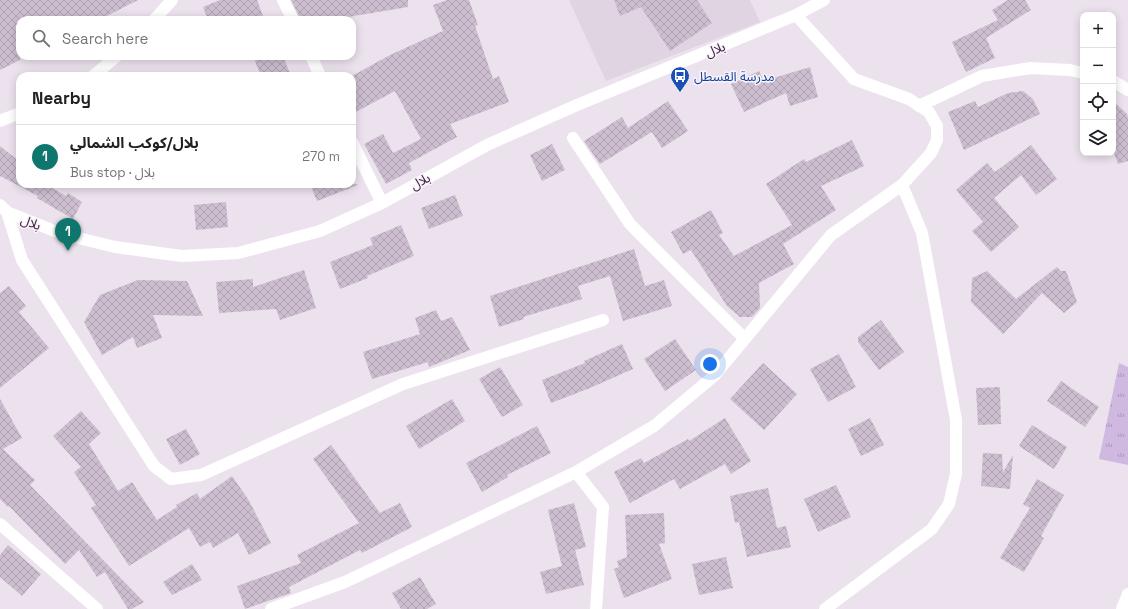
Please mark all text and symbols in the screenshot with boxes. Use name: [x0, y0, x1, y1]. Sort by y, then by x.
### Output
map controls: [1080, 12, 1116, 156]
button: +: [1080, 12, 1116, 48]
search box: [16, 16, 356, 60]
icon: search: [30, 27, 52, 49]
text: Search here: [62, 29, 148, 48]
street label: بلال: [703, 38, 728, 61]
button: −: [1080, 48, 1116, 84]
bus stop icon: مدرسة القسطل: [669, 65, 691, 93]
place label: مدرسة القسطل: [694, 68, 775, 85]
button: locate: [1080, 84, 1116, 120]
text: Nearby: [32, 87, 91, 109]
button: layers: [1080, 120, 1116, 156]
text: بلال/كوكب الشمالي: [70, 133, 199, 152]
text: 1: [42, 148, 48, 165]
text: 270 m: [302, 148, 340, 165]
text: Bus stop · بلال: [70, 164, 155, 181]
street label: بلال: [407, 169, 433, 194]
street label: بلال: [18, 211, 43, 234]
pin: 1: [55, 218, 81, 251]
your location: [700, 354, 720, 374]

